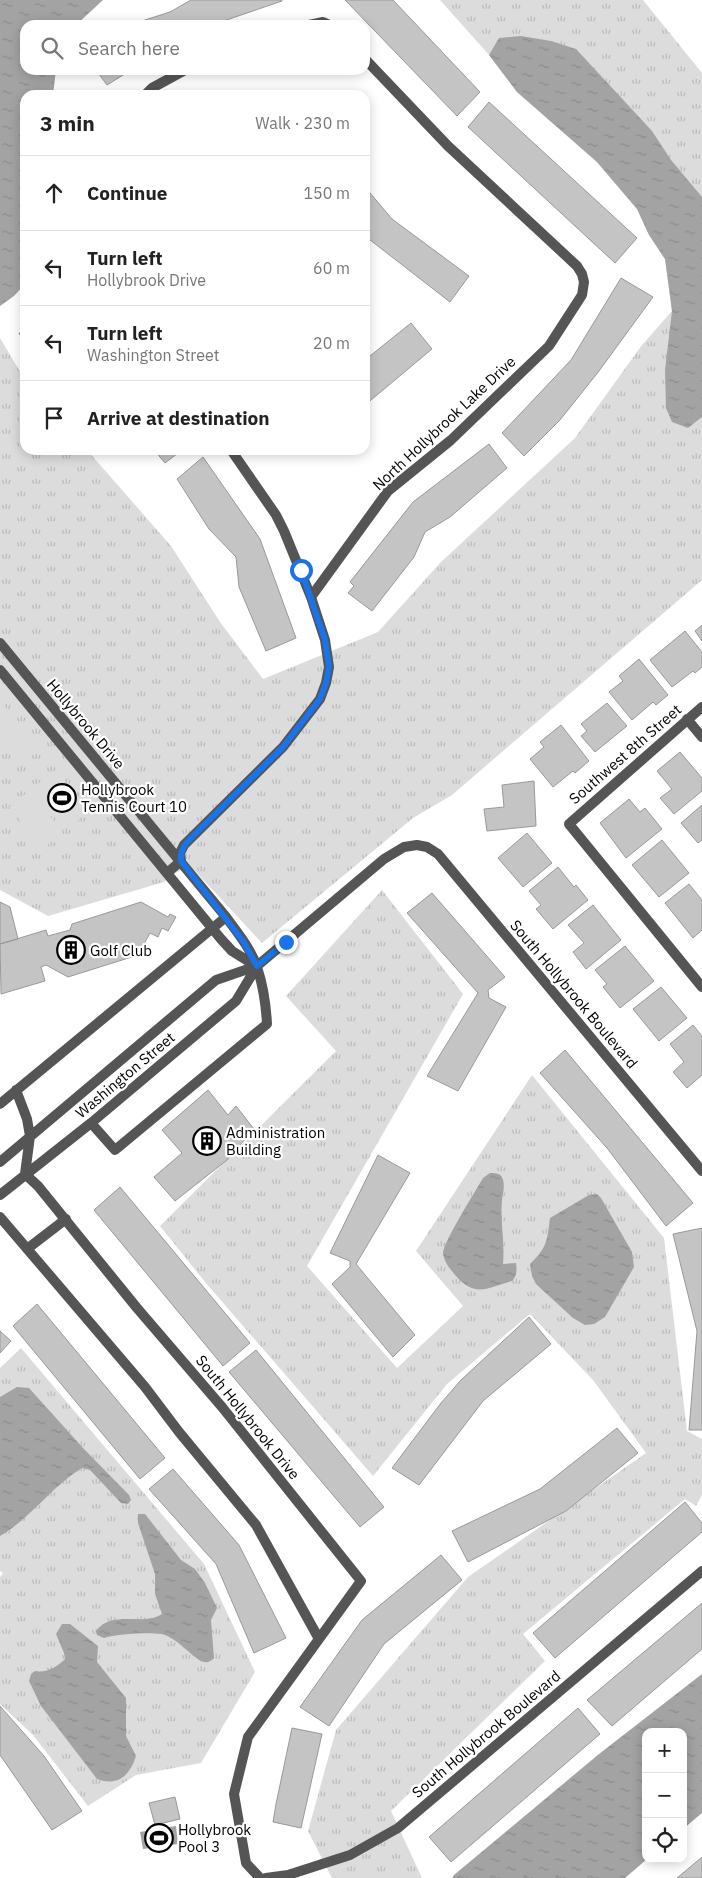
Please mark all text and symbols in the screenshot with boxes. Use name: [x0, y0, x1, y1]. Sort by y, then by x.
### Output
search box: [20, 20, 370, 75]
icon: search: [38, 34, 66, 62]
text: Search here: [78, 36, 180, 60]
text: 3 min: [40, 109, 95, 137]
text: Walk · 230 m: [255, 113, 350, 133]
icon: ahead: [40, 179, 68, 207]
text: Continue: [87, 181, 167, 205]
text: 150 m: [303, 183, 350, 203]
text: Turn left: [87, 246, 163, 270]
icon: left: [40, 254, 68, 282]
text: 60 m: [313, 258, 350, 278]
text: Hollybrook Drive: [87, 270, 206, 290]
text: Turn left: [87, 321, 163, 345]
icon: left: [40, 329, 68, 357]
text: 20 m: [313, 333, 350, 353]
text: Washington Street: [87, 345, 219, 365]
street label: North Hollybrook Lake Drive: [369, 352, 519, 494]
icon: arrive: [40, 404, 68, 432]
text: Arrive at destination: [87, 406, 270, 430]
route start: [290, 559, 313, 582]
street label: Hollybrook Drive: [43, 675, 129, 773]
street label: Southwest 8th Street: [565, 700, 685, 808]
place label: Hollybrook Tennis Court 10: [81, 780, 187, 816]
sports icon: Hollybrook Tennis Court 10: [47, 783, 77, 813]
street label: South Hollybrook Boulevard: [506, 916, 642, 1072]
route end: [275, 931, 298, 954]
building icon: Golf Club: [56, 935, 86, 965]
place label: Golf Club: [90, 941, 152, 960]
street label: Washington Street: [71, 1028, 179, 1122]
place label: Administration Building: [226, 1123, 325, 1159]
building icon: Administration Building: [192, 1126, 222, 1156]
street label: South Hollybrook Drive: [192, 1351, 304, 1483]
street label: South Hollybrook Boulevard: [408, 1666, 564, 1802]
map controls: [642, 1728, 687, 1863]
button: +: [642, 1728, 687, 1773]
button: −: [642, 1773, 687, 1818]
button: locate: [642, 1818, 687, 1863]
place label: Hollybrook Pool 3: [178, 1820, 251, 1856]
sports icon: Hollybrook Pool 3: [144, 1823, 174, 1853]

